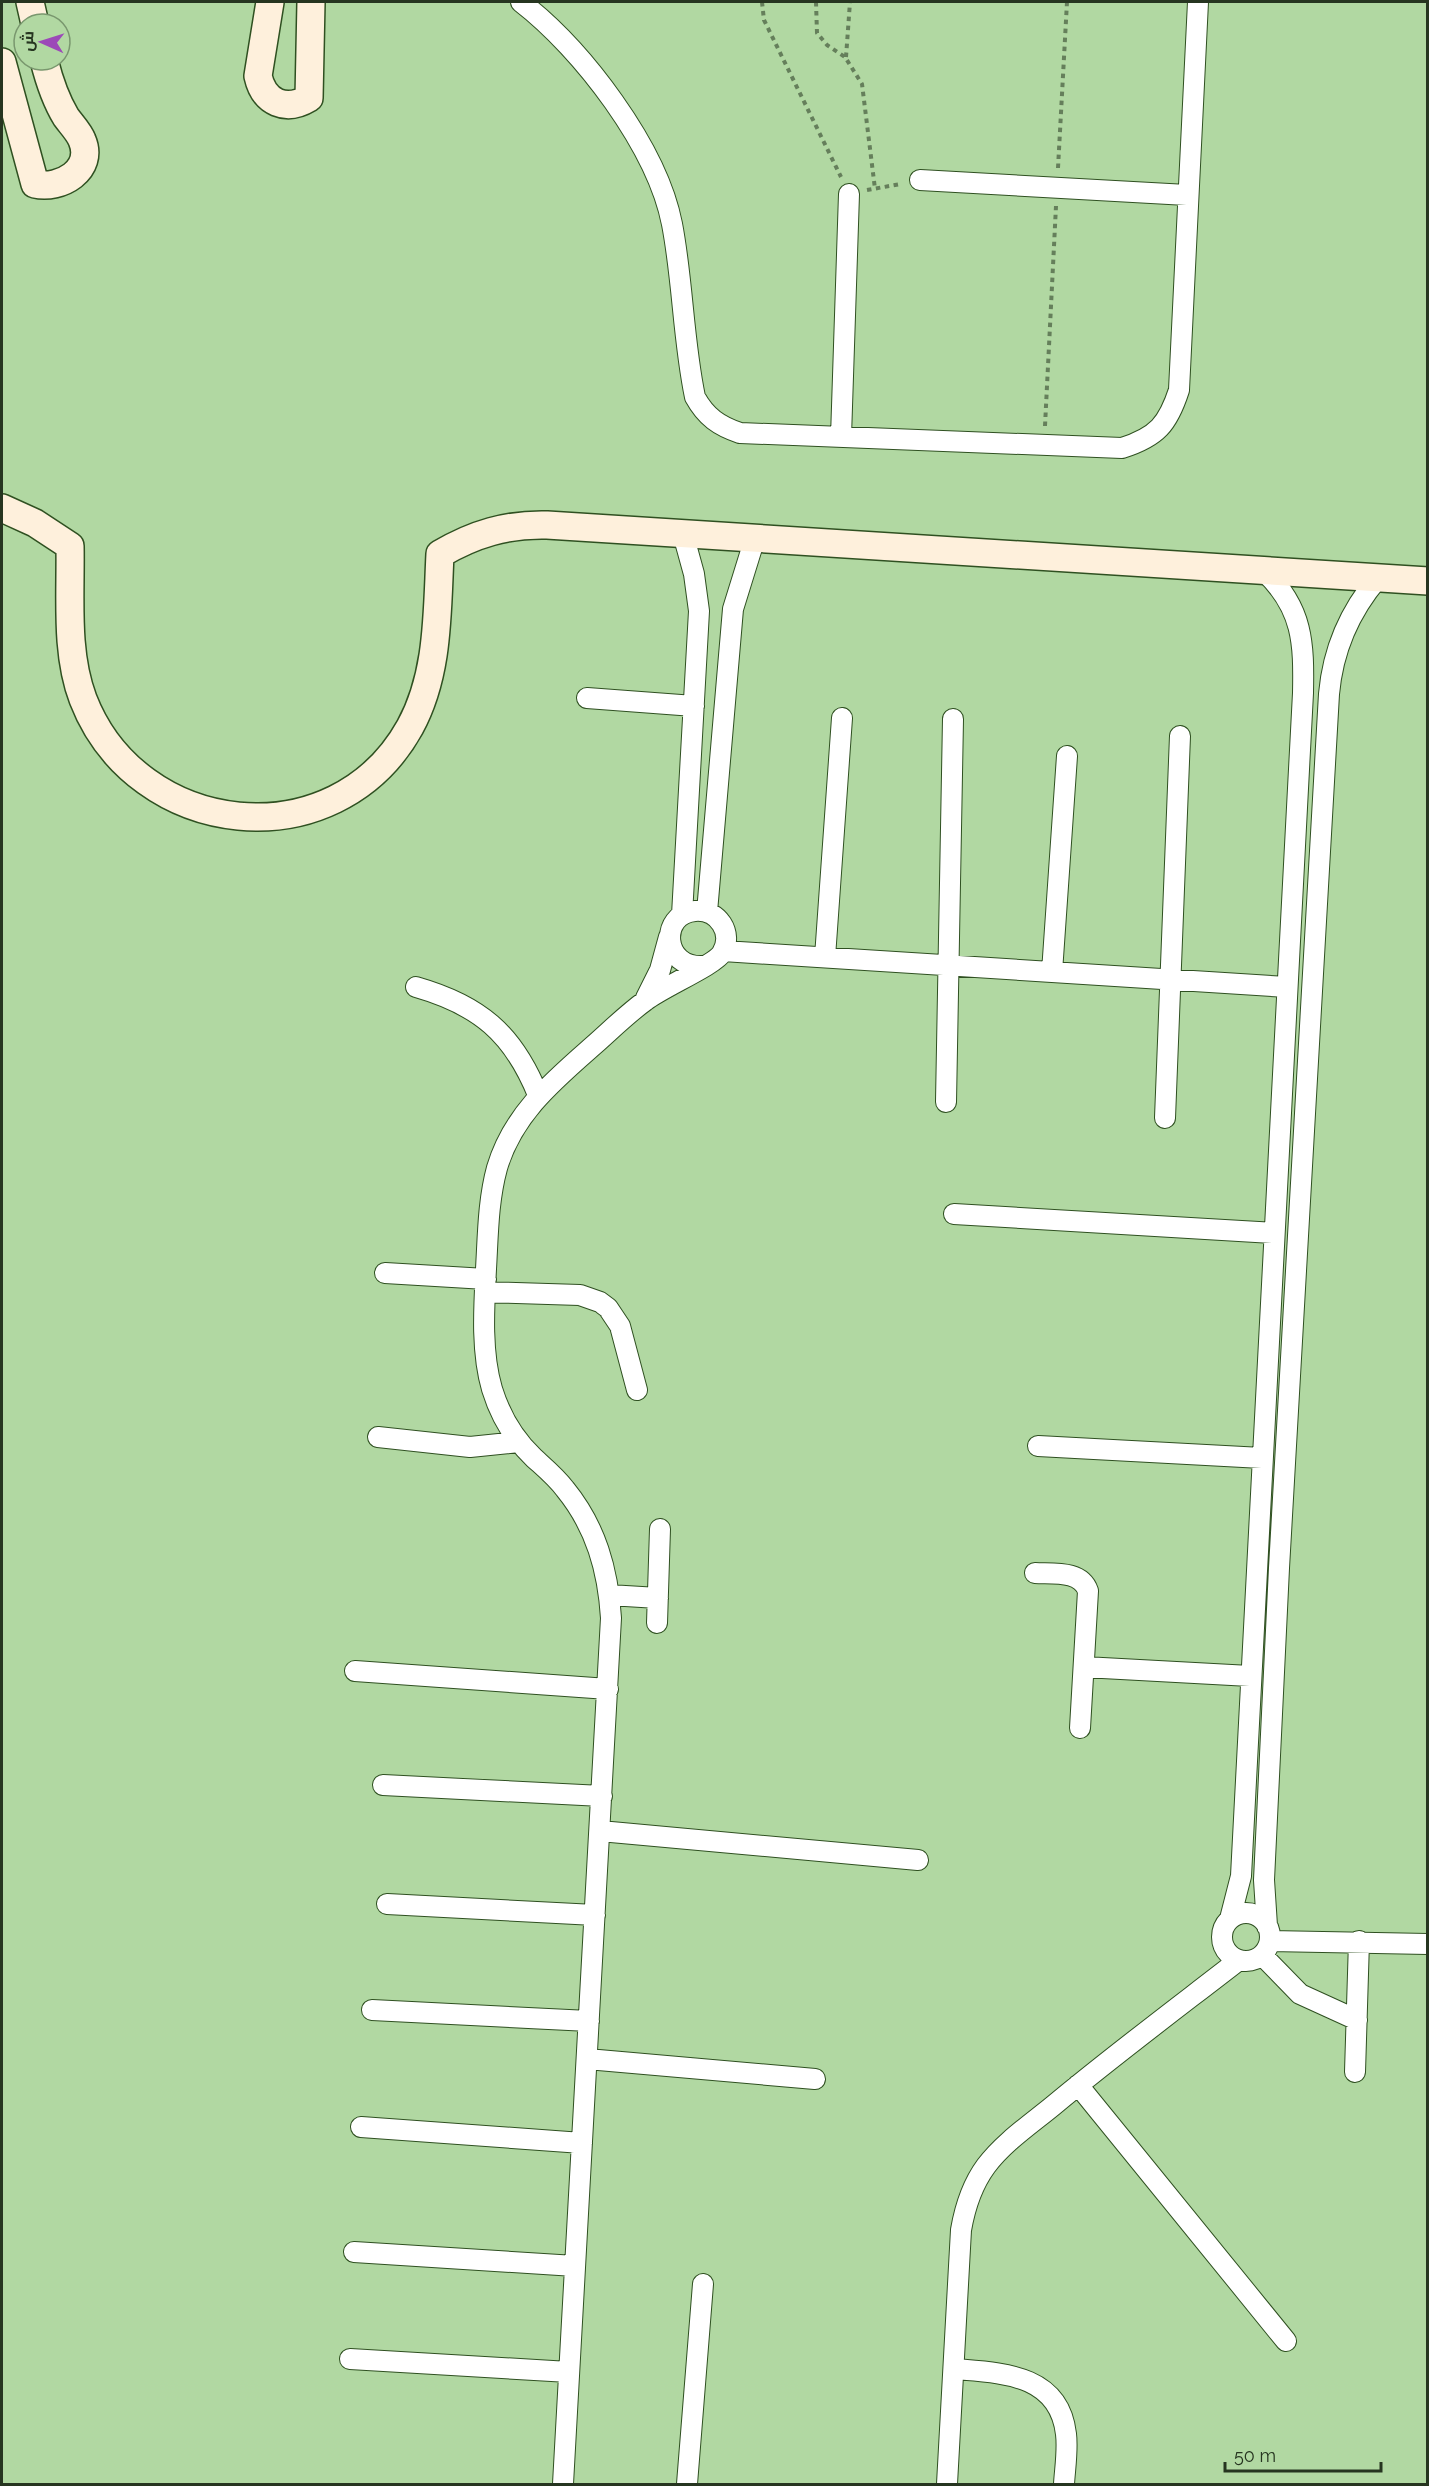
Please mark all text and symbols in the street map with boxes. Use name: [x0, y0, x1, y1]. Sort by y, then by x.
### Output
north arrow: [12, 12, 72, 72]
text: ش: [17, 30, 38, 52]
scale bar: [1225, 2435, 1381, 2473]
text: 50 m: [1234, 2445, 1276, 2466]

